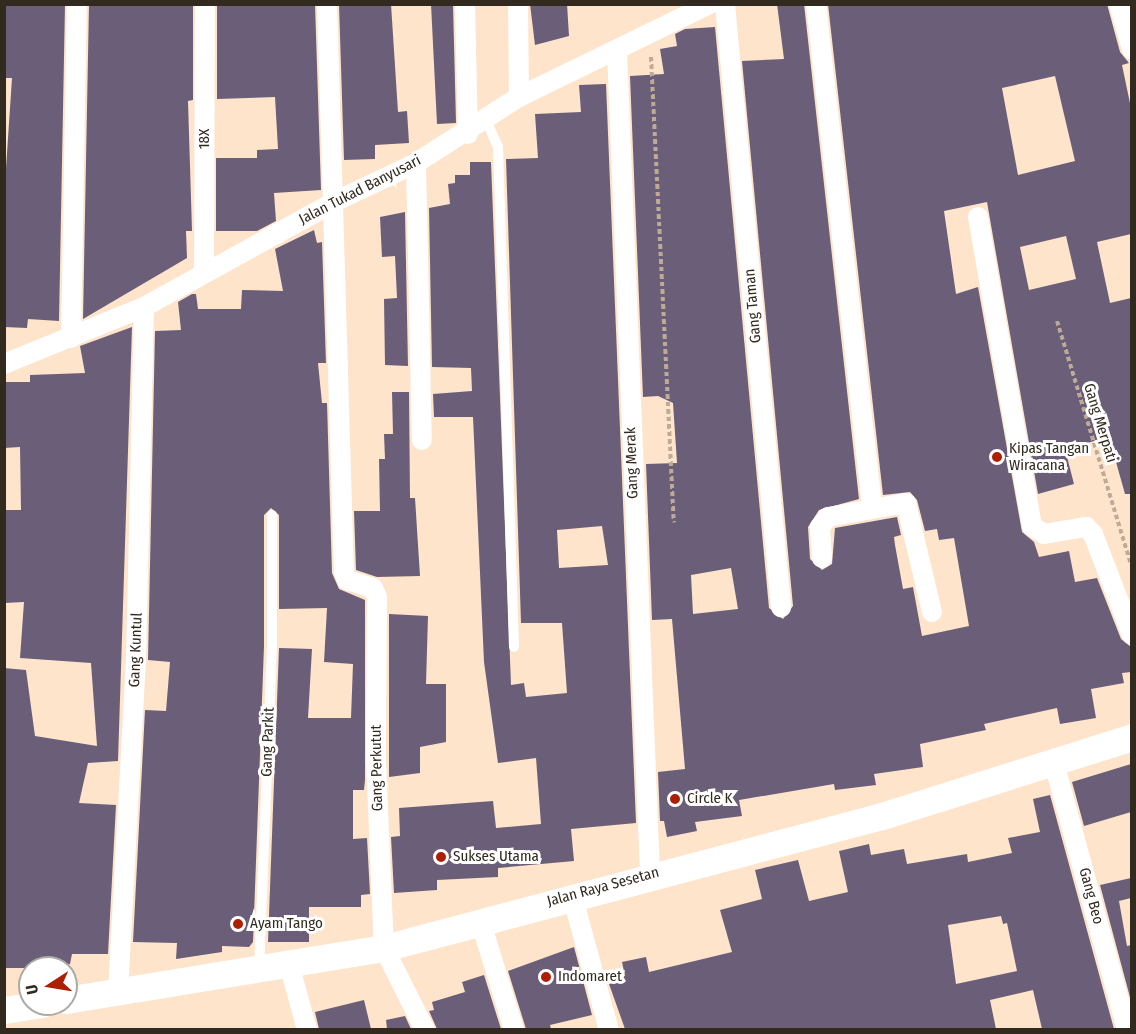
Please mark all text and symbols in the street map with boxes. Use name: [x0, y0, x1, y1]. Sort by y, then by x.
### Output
street label: 18X: [196, 129, 214, 149]
street label: Jalan Tukad Banyusari: [296, 151, 424, 229]
street label: Gang Taman: [741, 268, 765, 344]
street label: Gang Merpati: [1079, 381, 1121, 465]
street label: Gang Merak: [622, 427, 642, 499]
place label: Kipas Tangan Wiracana: [1009, 439, 1089, 474]
marker: Kipas Tangan Wiracana: [990, 450, 1004, 464]
street label: Gang Kuntul: [126, 612, 146, 688]
street label: Gang Parkit: [258, 707, 278, 777]
street label: Gang Perkutut: [367, 724, 387, 812]
place label: Circle K: [687, 790, 732, 808]
marker: Circle K: [668, 792, 682, 806]
place label: Sukses Utama: [453, 848, 539, 866]
marker: Sukses Utama: [434, 850, 448, 864]
street label: Jalan Raya Sesetan: [545, 863, 661, 911]
street label: Gang Beo: [1075, 866, 1107, 926]
place label: Ayam Tango: [250, 915, 323, 933]
marker: Ayam Tango: [231, 917, 245, 931]
north arrow: [18, 956, 78, 1016]
place label: Indomaret: [558, 968, 622, 986]
marker: Indomaret: [539, 970, 553, 984]
text: U: [22, 983, 42, 996]

